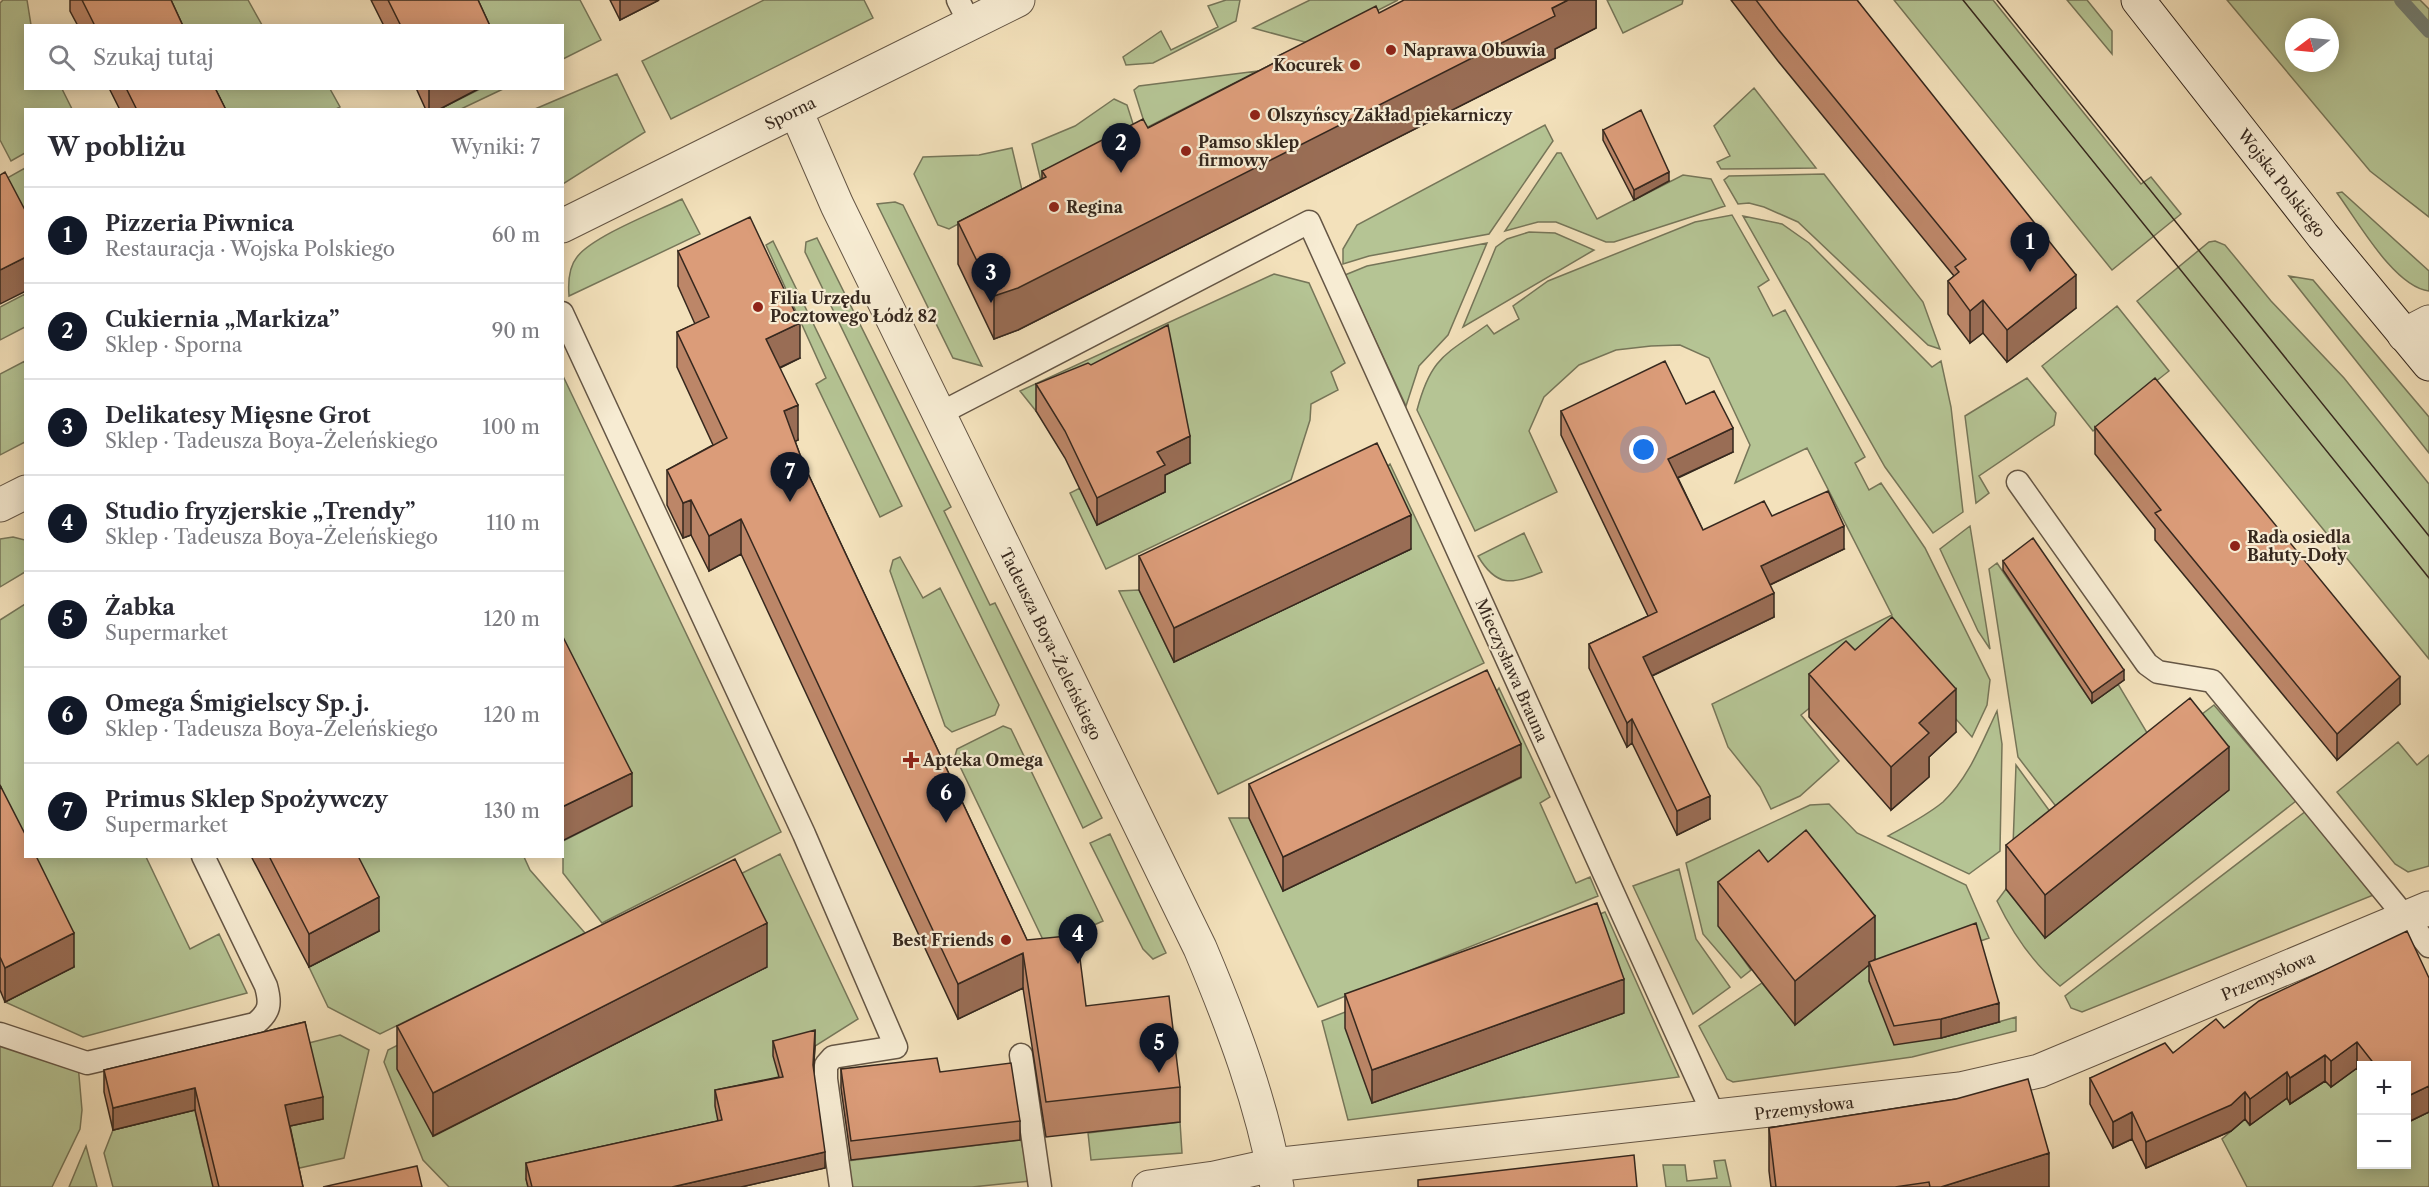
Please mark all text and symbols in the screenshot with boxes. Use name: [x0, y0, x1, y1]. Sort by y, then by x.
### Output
north arrow: [2285, 18, 2339, 72]
search box: [24, 24, 564, 90]
place label: Naprawa Obuwia: [1403, 40, 1547, 60]
icon: search: [45, 41, 78, 74]
marker: Naprawa Obuwia: [1384, 43, 1398, 57]
text: Szukaj tutaj: [93, 44, 214, 71]
place label: Kocurek: [1273, 55, 1343, 75]
marker: Kocurek: [1348, 58, 1362, 72]
street label: Sporna: [761, 92, 819, 134]
place label: Olszyńscy Zakład piekarniczy: [1267, 105, 1513, 125]
marker: Olszyńscy Zakład piekarniczy: [1248, 108, 1262, 122]
pin: 2: [1102, 124, 1140, 173]
street label: Wojska Polskiego: [2233, 124, 2331, 241]
text: W pobliżu: [48, 131, 186, 163]
place label: Pamso sklep firmowy: [1198, 132, 1300, 170]
text: Wyniki: 7: [451, 135, 540, 159]
marker: Pamso sklep firmowy: [1179, 144, 1193, 158]
place label: Regina: [1066, 197, 1124, 217]
marker: Regina: [1047, 200, 1061, 214]
text: Pizzeria Piwnica: [105, 210, 294, 237]
pin: 1: [2010, 222, 2050, 272]
text: 1: [63, 223, 72, 247]
text: 60 m: [492, 223, 540, 247]
text: Restauracja · Wojska Polskiego: [105, 237, 395, 261]
pin: 3: [972, 254, 1010, 303]
place label: Filia Urzędu Pocztowego Łódź 82: [770, 288, 937, 326]
marker: Filia Urzędu Pocztowego Łódź 82: [751, 300, 765, 314]
text: Cukiernia „Markiza”: [105, 306, 340, 333]
text: 2: [62, 319, 73, 343]
text: 90 m: [492, 319, 540, 343]
text: Sklep · Sporna: [105, 333, 242, 357]
text: Delikatesy Mięsne Grot: [105, 402, 371, 429]
text: 3: [62, 415, 73, 439]
text: 100 m: [482, 415, 540, 439]
text: Sklep · Tadeusza Boya-Żeleńskiego: [105, 429, 438, 453]
your location: [1629, 435, 1658, 464]
pin: 7: [770, 452, 810, 502]
text: Studio fryzjerskie „Trendy”: [105, 498, 415, 525]
text: 4: [62, 511, 73, 535]
text: 110 m: [487, 511, 540, 535]
text: Sklep · Tadeusza Boya-Żeleńskiego: [105, 525, 438, 549]
place label: Rada osiedla Bałuty-Doły: [2247, 527, 2351, 565]
marker: Rada osiedla Bałuty-Doły: [2228, 539, 2242, 553]
street label: Tadeusza Boya-Żeleńskiego: [996, 545, 1106, 744]
text: Żabka: [105, 594, 175, 621]
street label: Mieczysława Brauna: [1471, 595, 1553, 745]
text: 5: [62, 607, 73, 631]
text: 120 m: [483, 607, 540, 631]
text: Supermarket: [105, 621, 228, 645]
text: Omega Śmigielscy Sp. j.: [105, 690, 369, 717]
text: 6: [62, 703, 73, 727]
text: 120 m: [483, 703, 540, 727]
text: Sklep · Tadeusza Boya-Żeleńskiego: [105, 717, 438, 741]
place label: Apteka Omega: [922, 750, 1044, 770]
marker: Apteka Omega: [904, 753, 918, 767]
pin: 6: [926, 774, 966, 823]
text: Primus Sklep Spożywczy: [105, 786, 388, 813]
text: 7: [62, 799, 73, 823]
text: 130 m: [484, 799, 540, 823]
text: Supermarket: [105, 813, 228, 837]
pin: 4: [1058, 914, 1098, 964]
place label: Best Friends: [892, 930, 994, 950]
marker: Best Friends: [999, 933, 1013, 947]
street label: Przemysłowa: [2218, 947, 2318, 1005]
pin: 5: [1140, 1024, 1178, 1073]
map controls: [2357, 1061, 2411, 1169]
button: +: [2357, 1061, 2411, 1115]
street label: Przemysłowa: [1753, 1092, 1855, 1124]
button: −: [2357, 1115, 2411, 1169]

